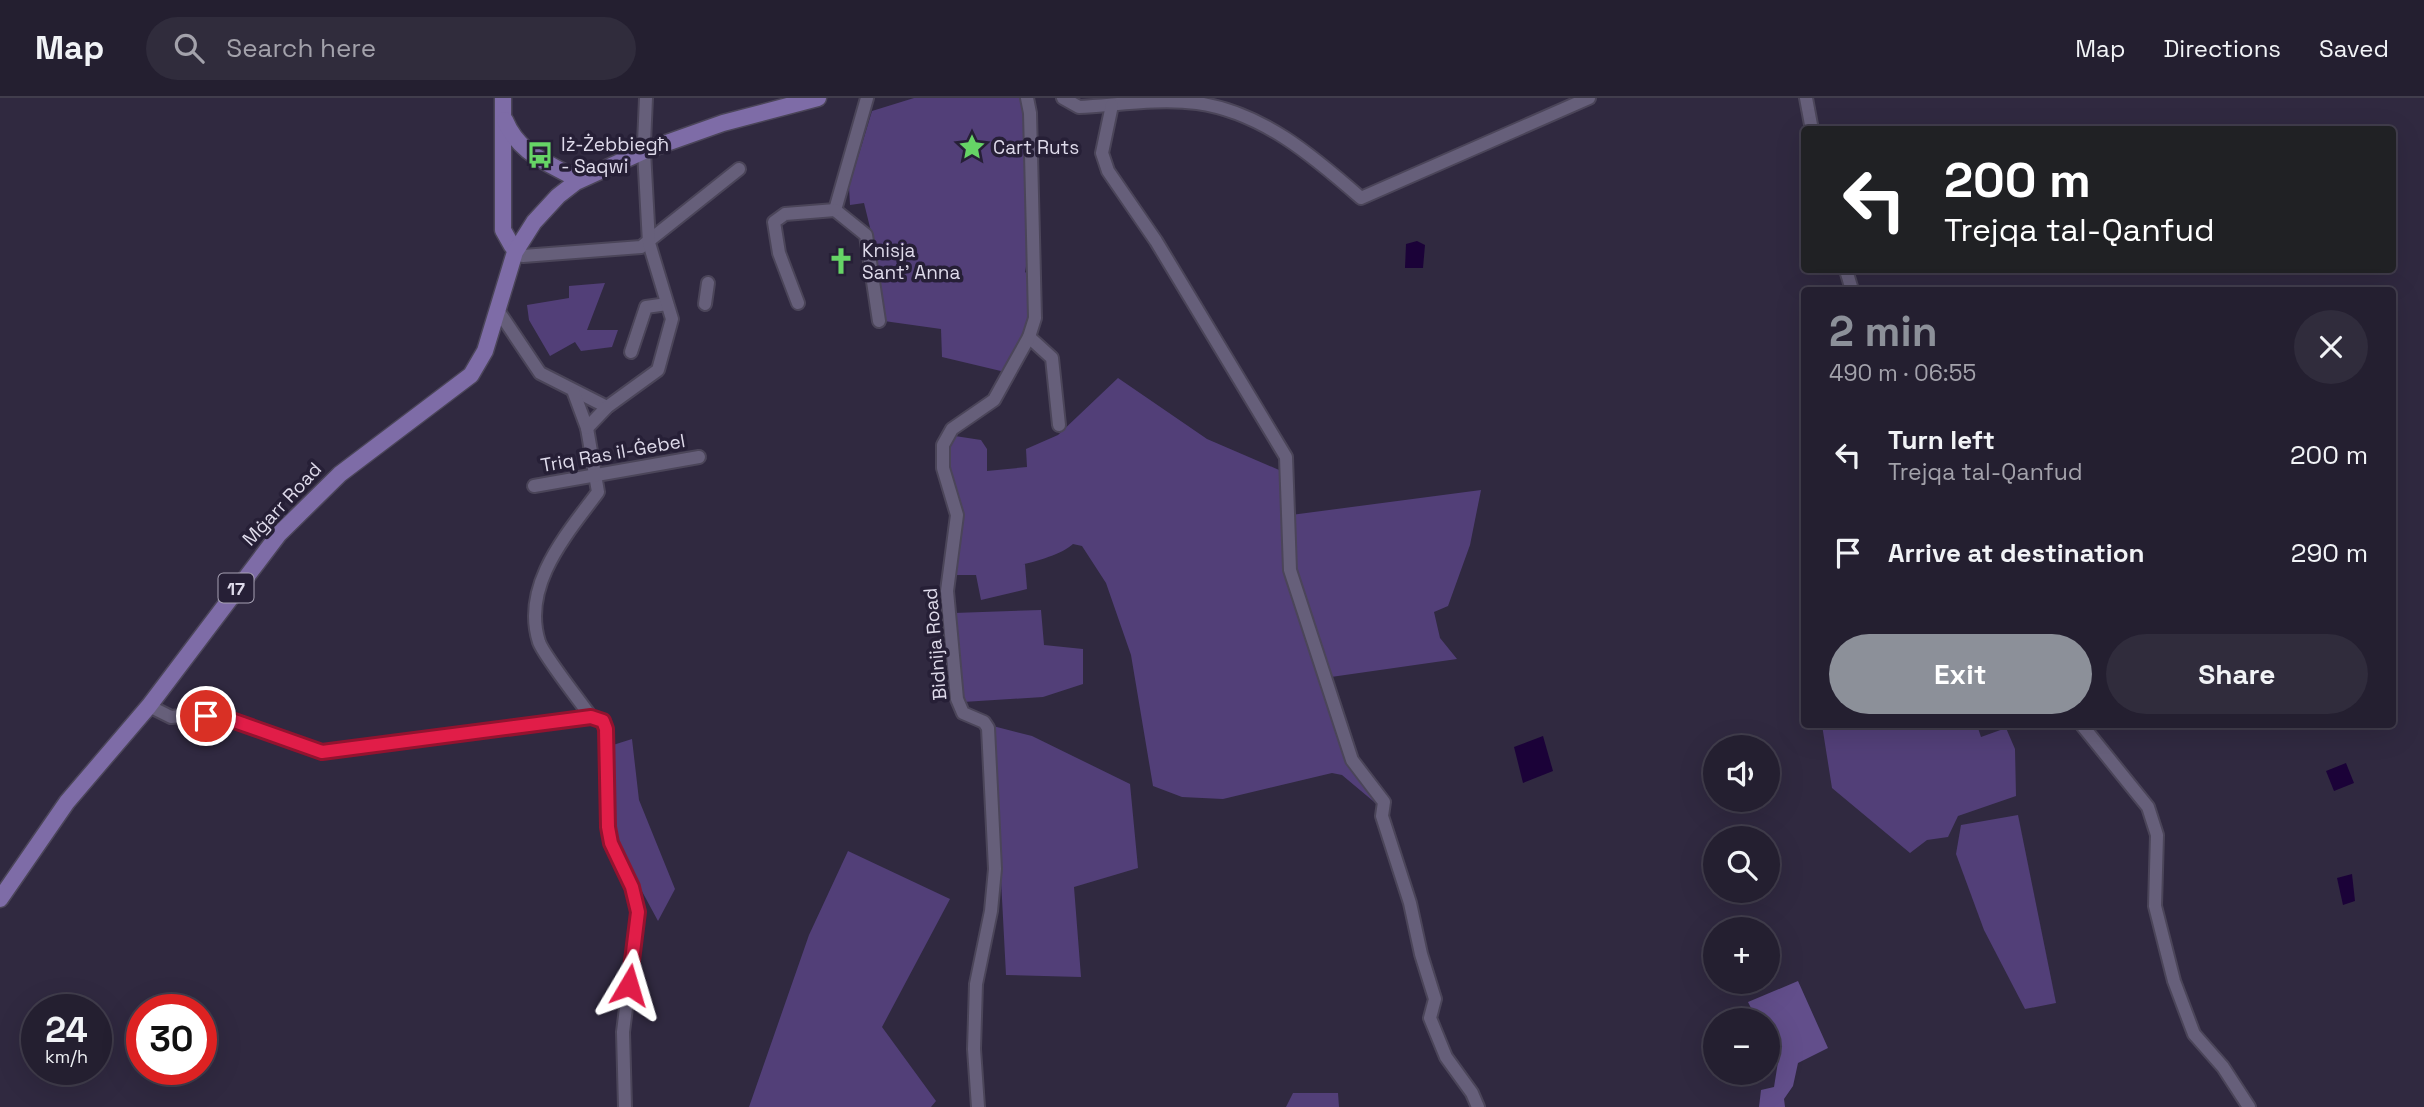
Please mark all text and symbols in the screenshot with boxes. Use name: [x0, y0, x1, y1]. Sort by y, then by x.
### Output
search box: [146, 17, 636, 80]
text: Map: [35, 27, 104, 69]
icon: search: [170, 29, 208, 67]
text: Search here: [226, 31, 376, 65]
text: Map: [2075, 33, 2125, 64]
text: Directions: [2163, 33, 2281, 64]
text: Saved: [2319, 33, 2389, 64]
place label: Iż-Żebbiegħ - Saqwi: [561, 132, 669, 179]
place icon: Cart Ruts: [957, 132, 987, 162]
place label: Cart Ruts: [993, 135, 1079, 160]
bus stop icon: Iż-Żebbiegħ - Saqwi: [525, 140, 555, 170]
text: 200 m: [1944, 149, 2091, 211]
icon: left: [1829, 154, 1920, 245]
text: Trejqa tal-Qanfud: [1944, 210, 2215, 250]
place label: Knisja Sant' Anna: [862, 238, 960, 285]
church icon: Knisja Sant' Anna: [826, 246, 856, 276]
text: 2 min: [1829, 305, 1938, 358]
button: close: [2294, 310, 2368, 384]
text: 490 m · 06:55: [1829, 358, 1976, 388]
text: Turn left: [1888, 423, 1995, 457]
street label: Triq Ras il-Ġebel: [539, 428, 687, 478]
icon: left: [1829, 436, 1867, 474]
text: 200 m: [2290, 438, 2368, 472]
street label: Mġarr Road: [237, 457, 327, 551]
text: Trejqa tal-Qanfud: [1888, 457, 2083, 487]
icon: arrive: [1829, 534, 1867, 572]
text: Arrive at destination: [1888, 536, 2145, 570]
text: 290 m: [2291, 536, 2368, 570]
road number: 17: [218, 574, 254, 602]
street label: Bidnija Road: [918, 587, 952, 701]
button: Exit: [1829, 634, 2092, 714]
button: Share: [2106, 634, 2368, 714]
pin: [176, 686, 236, 746]
icon: arrive: [187, 697, 225, 735]
map controls: [1703, 735, 1780, 1085]
button: sound: [1703, 735, 1780, 812]
button: search: [1703, 826, 1780, 903]
button: +: [1703, 917, 1780, 994]
position arrow: [592, 948, 666, 1022]
speed limit sign: 30: [126, 994, 217, 1085]
text: 24: [45, 1008, 88, 1052]
button: −: [1703, 1008, 1780, 1085]
text: km/h: [45, 1045, 88, 1068]

